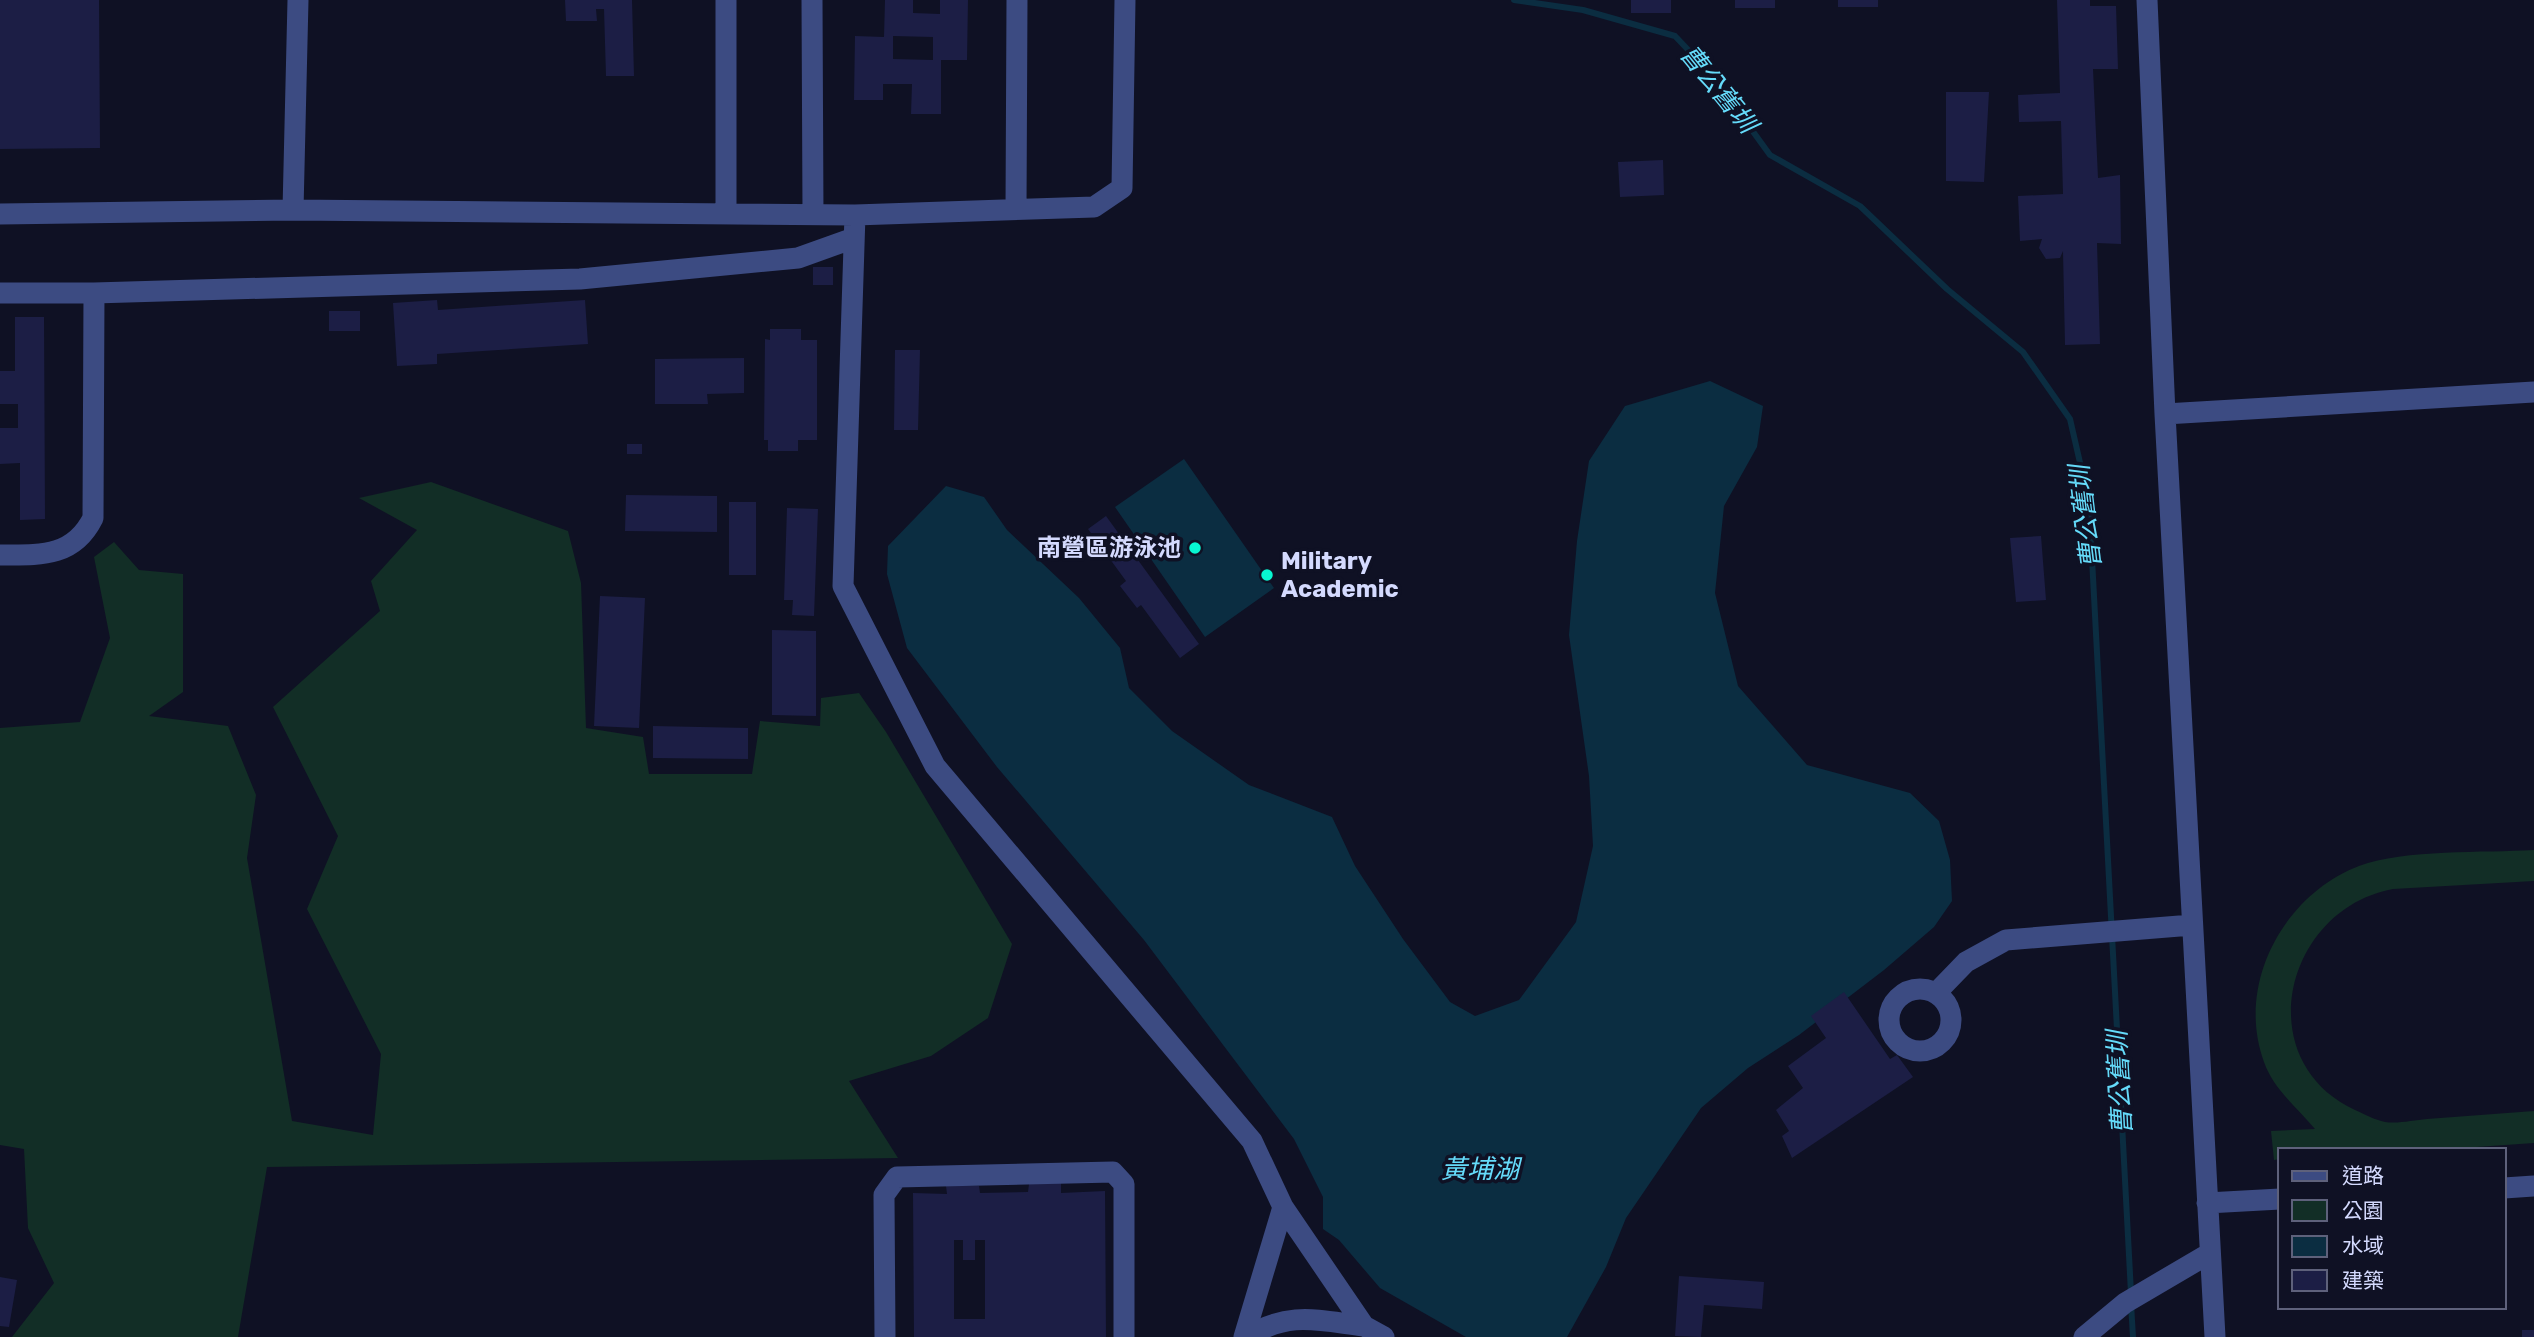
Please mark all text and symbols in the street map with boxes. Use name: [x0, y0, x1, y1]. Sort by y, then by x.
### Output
water label: 曹公舊圳: [1673, 39, 1765, 142]
water label: 曹公舊圳: [2064, 460, 2108, 571]
place label: 南營區游泳池: [1037, 534, 1181, 562]
marker: 南營區游泳池: [1187, 540, 1203, 556]
place label: Military Academic: [1281, 547, 1399, 603]
marker: Military Academic: [1259, 567, 1275, 583]
water label: 曹公舊圳: [2102, 1026, 2138, 1136]
legend: [2278, 1148, 2506, 1309]
water label: 黃埔湖: [1441, 1154, 1523, 1185]
text: 道路: [2342, 1163, 2384, 1188]
text: 公園: [2342, 1198, 2384, 1223]
text: 水域: [2342, 1233, 2384, 1258]
text: 建築: [2342, 1268, 2384, 1293]

